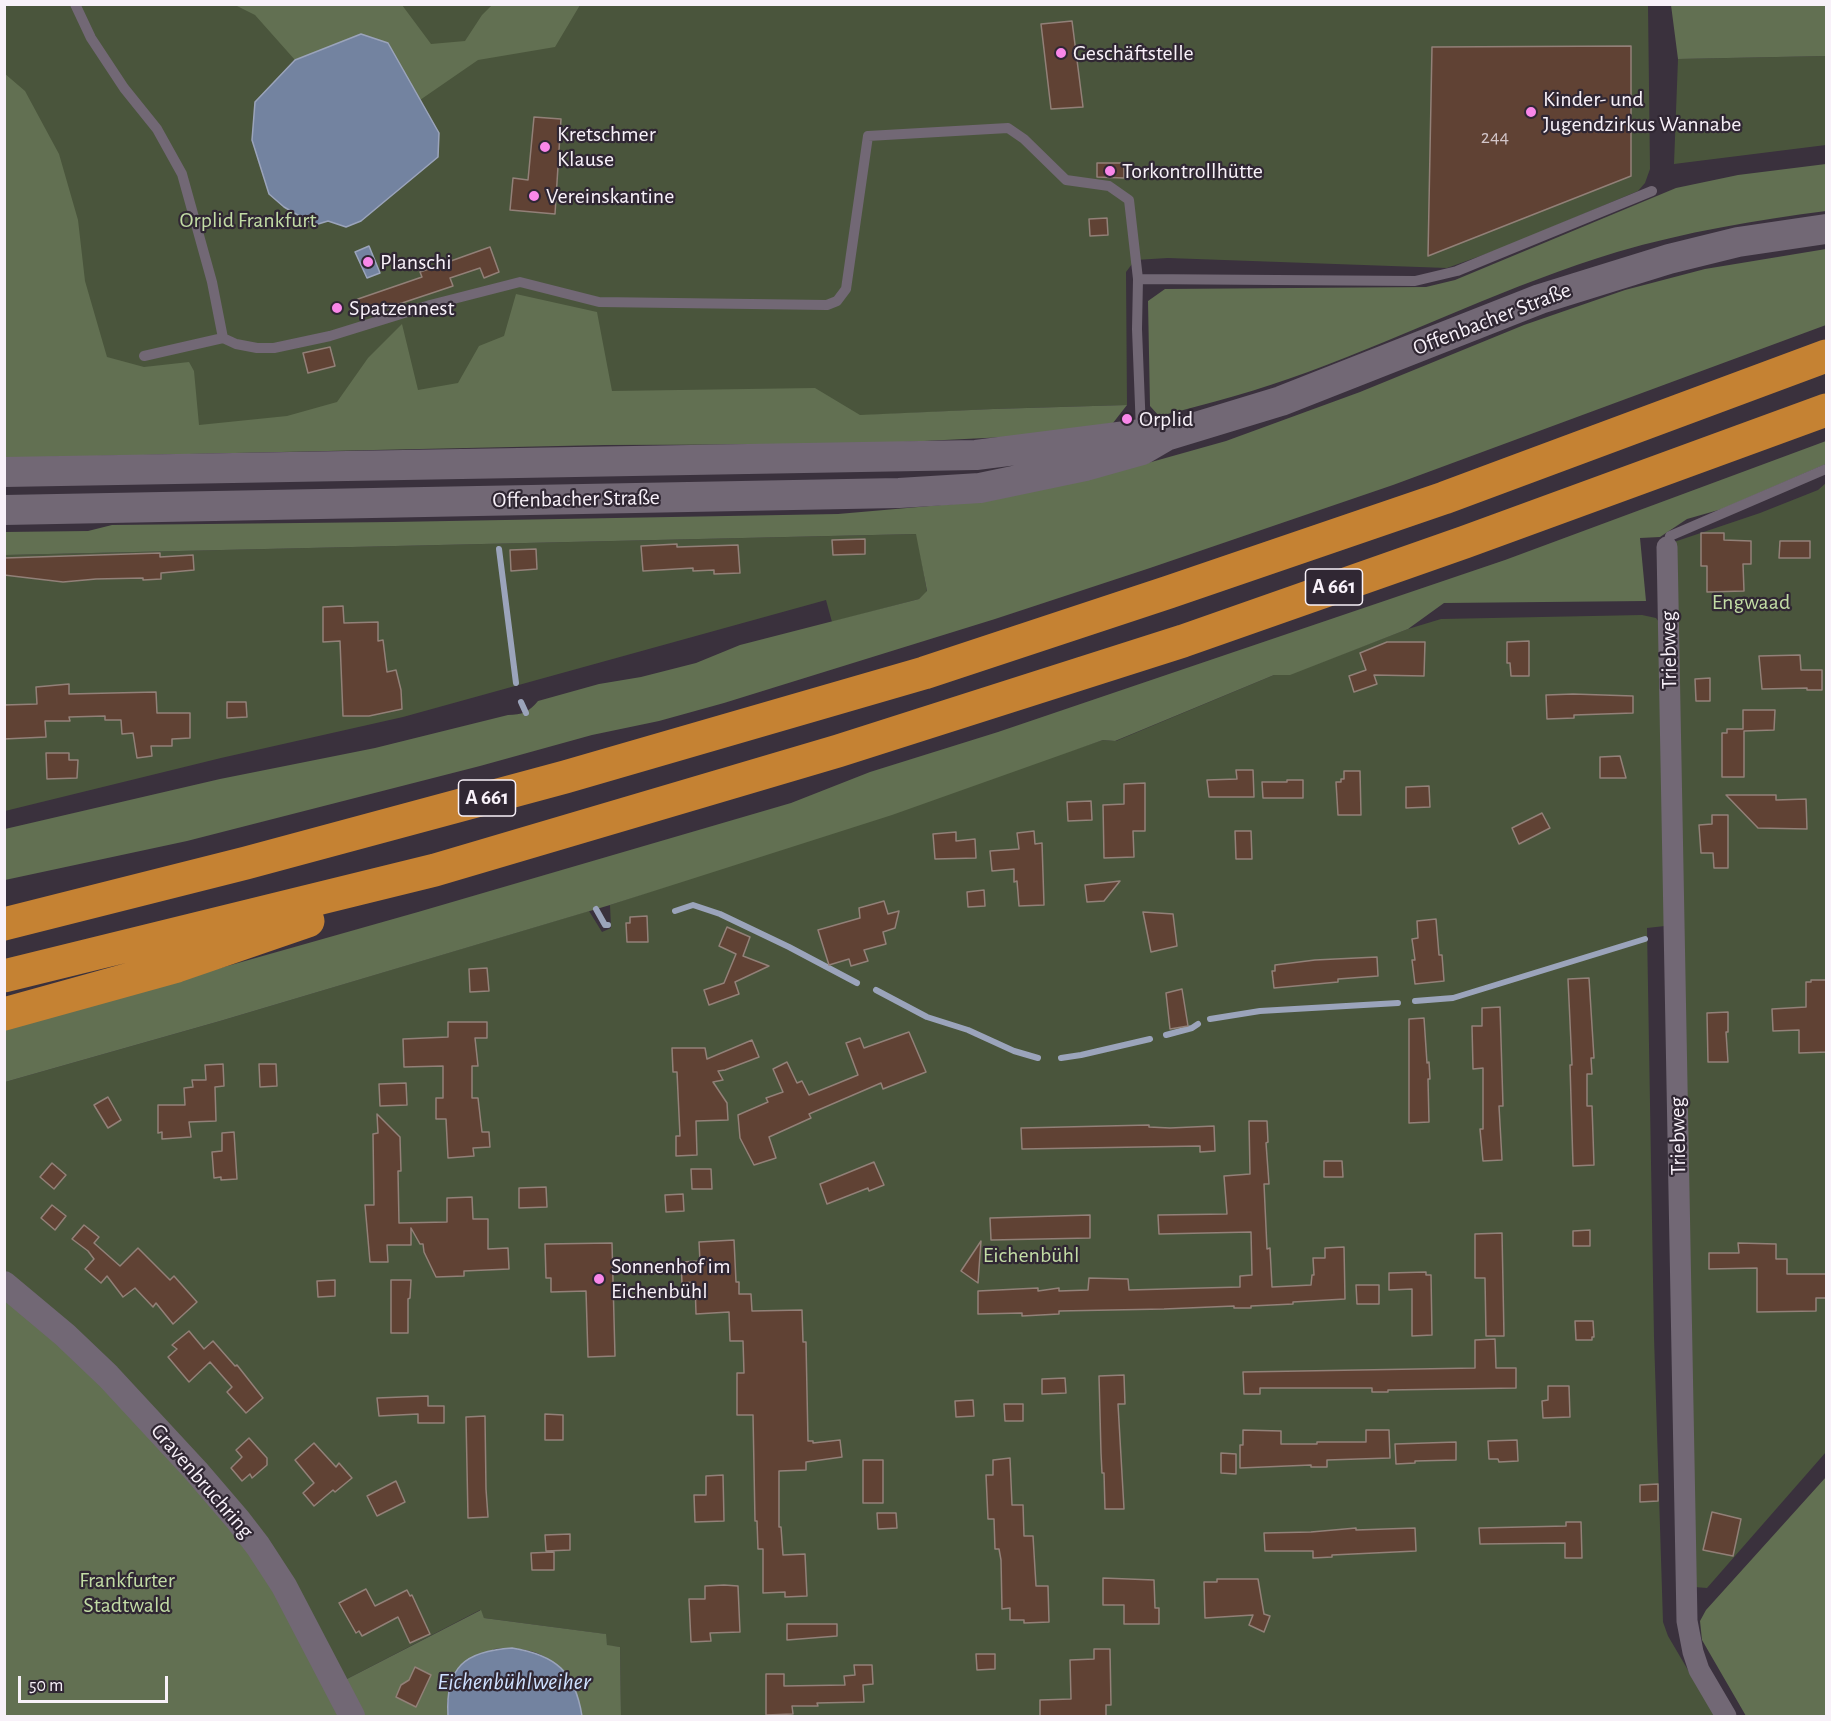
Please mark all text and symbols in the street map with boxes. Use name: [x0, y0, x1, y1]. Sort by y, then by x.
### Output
place label: Geschäftstelle: [1073, 40, 1194, 66]
marker: Geschäftstelle: [1054, 46, 1068, 60]
place label: Kinder- und Jugendzirkus Wannabe: [1543, 86, 1741, 138]
marker: Kinder- und Jugendzirkus Wannabe: [1524, 105, 1538, 119]
place label: Kretschmer Klause: [557, 121, 656, 172]
house number: 244: [1481, 125, 1509, 149]
marker: Kretschmer Klause: [538, 140, 552, 154]
place label: Torkontrollhütte: [1122, 158, 1263, 184]
marker: Torkontrollhütte: [1103, 164, 1117, 178]
place label: Vereinskantine: [546, 183, 674, 209]
marker: Vereinskantine: [527, 189, 541, 203]
park label: Orplid Frankfurt: [180, 207, 316, 233]
place label: Planschi: [380, 249, 452, 275]
marker: Planschi: [361, 255, 375, 269]
street label: Offenbacher Straße: [1409, 277, 1575, 361]
place label: Spatzennest: [349, 295, 454, 321]
marker: Spatzennest: [330, 301, 344, 315]
place label: Orplid: [1139, 406, 1193, 432]
marker: Orplid: [1120, 412, 1134, 426]
street label: Offenbacher Straße: [492, 484, 660, 514]
road number: A 661: [1306, 569, 1362, 605]
park label: Engwaad: [1712, 589, 1790, 615]
street label: Triebweg: [1655, 611, 1683, 689]
road number: A 661: [458, 780, 516, 816]
street label: Triebweg: [1664, 1097, 1692, 1175]
park label: Eichenbühl: [983, 1242, 1079, 1268]
place label: Sonnenhof im Eichenbühl: [611, 1253, 731, 1304]
marker: Sonnenhof im Eichenbühl: [592, 1272, 606, 1286]
street label: Gravenbruchring: [145, 1418, 259, 1544]
park label: Frankfurter Stadtwald: [79, 1567, 175, 1618]
scale bar: [21, 1664, 171, 1702]
water label: Eichenbühlweiher: [437, 1668, 591, 1696]
text: 50 m: [29, 1677, 63, 1695]

